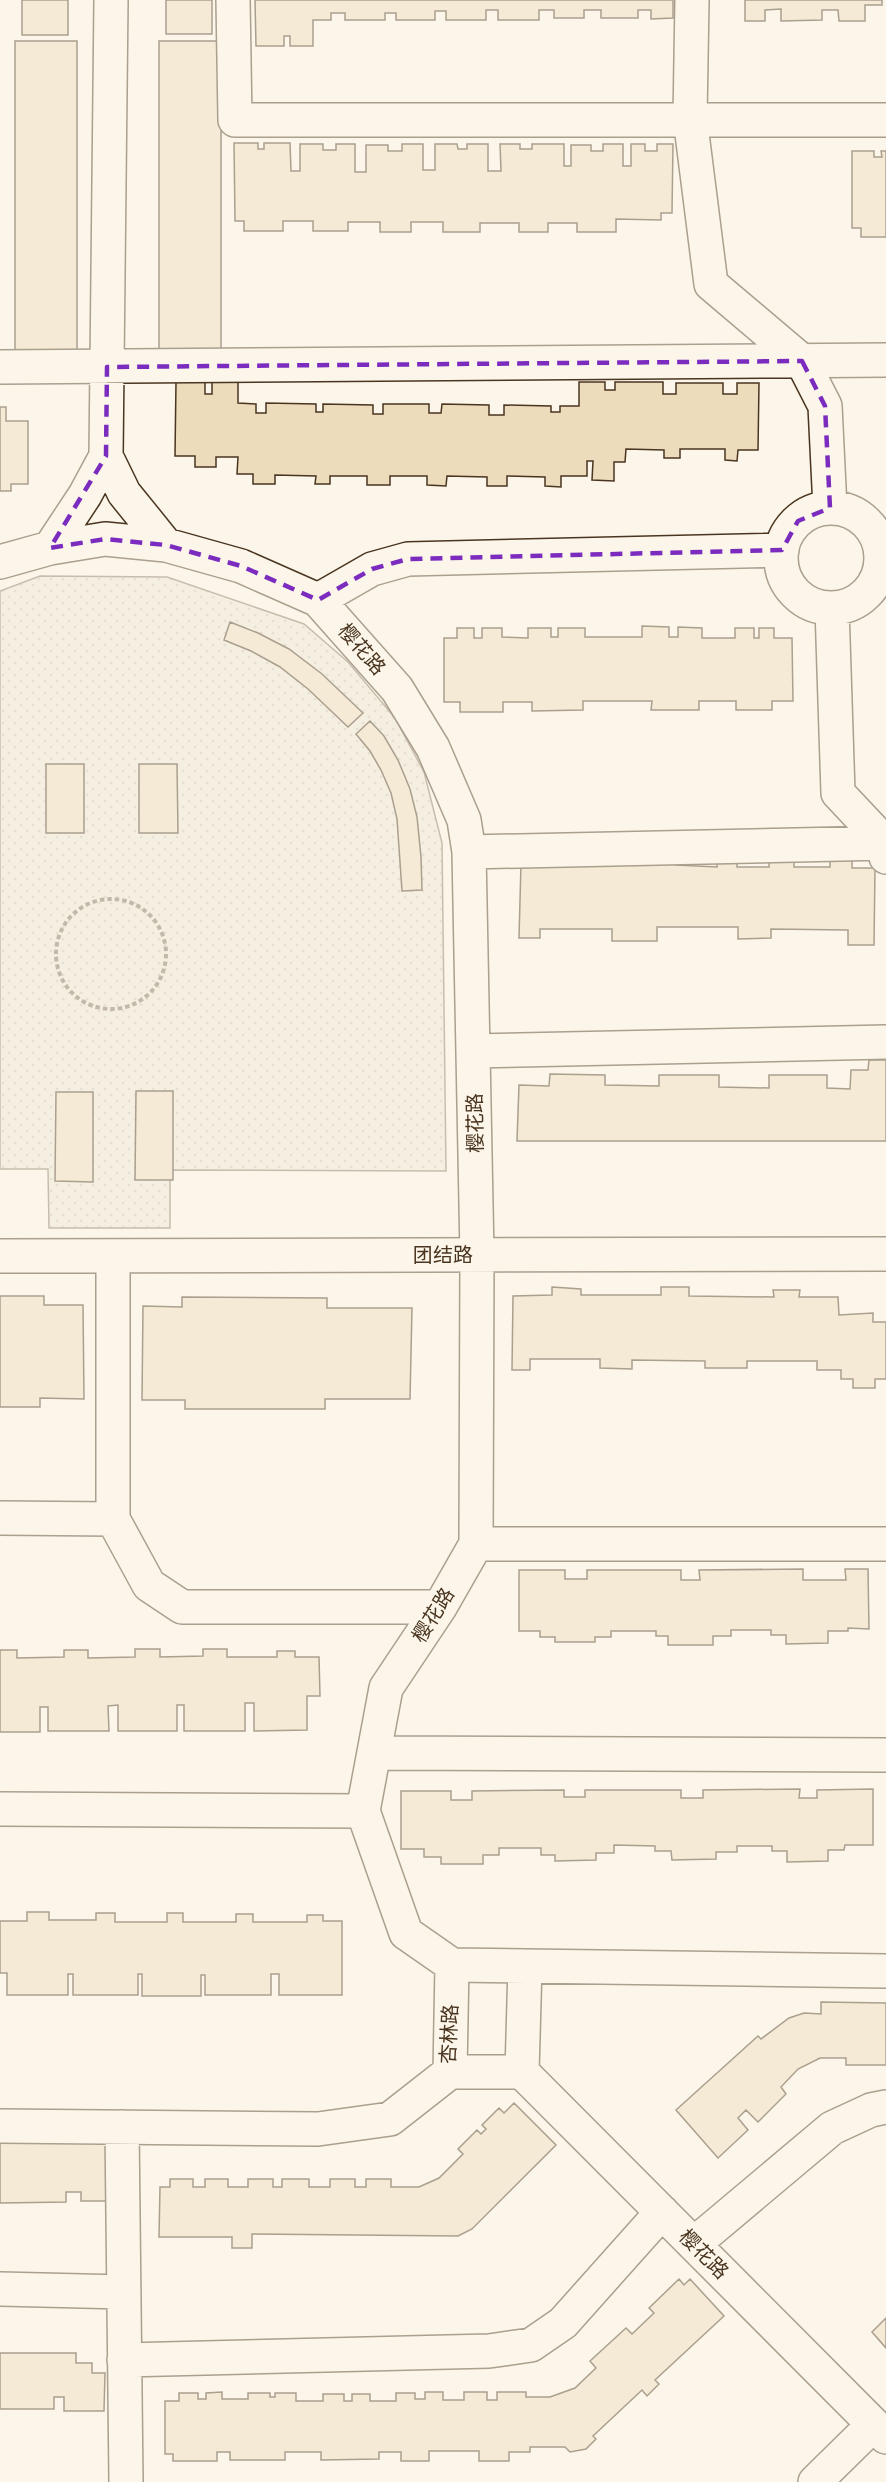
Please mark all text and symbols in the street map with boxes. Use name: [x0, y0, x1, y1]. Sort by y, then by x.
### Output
street label: 樱花路: [333, 618, 391, 680]
street label: 樱花路: [462, 1093, 488, 1153]
street label: 团结路: [413, 1243, 473, 1267]
street label: 樱花路: [407, 1583, 459, 1647]
street label: 杏林路: [435, 2003, 463, 2065]
street label: 樱花路: [674, 2224, 734, 2284]

